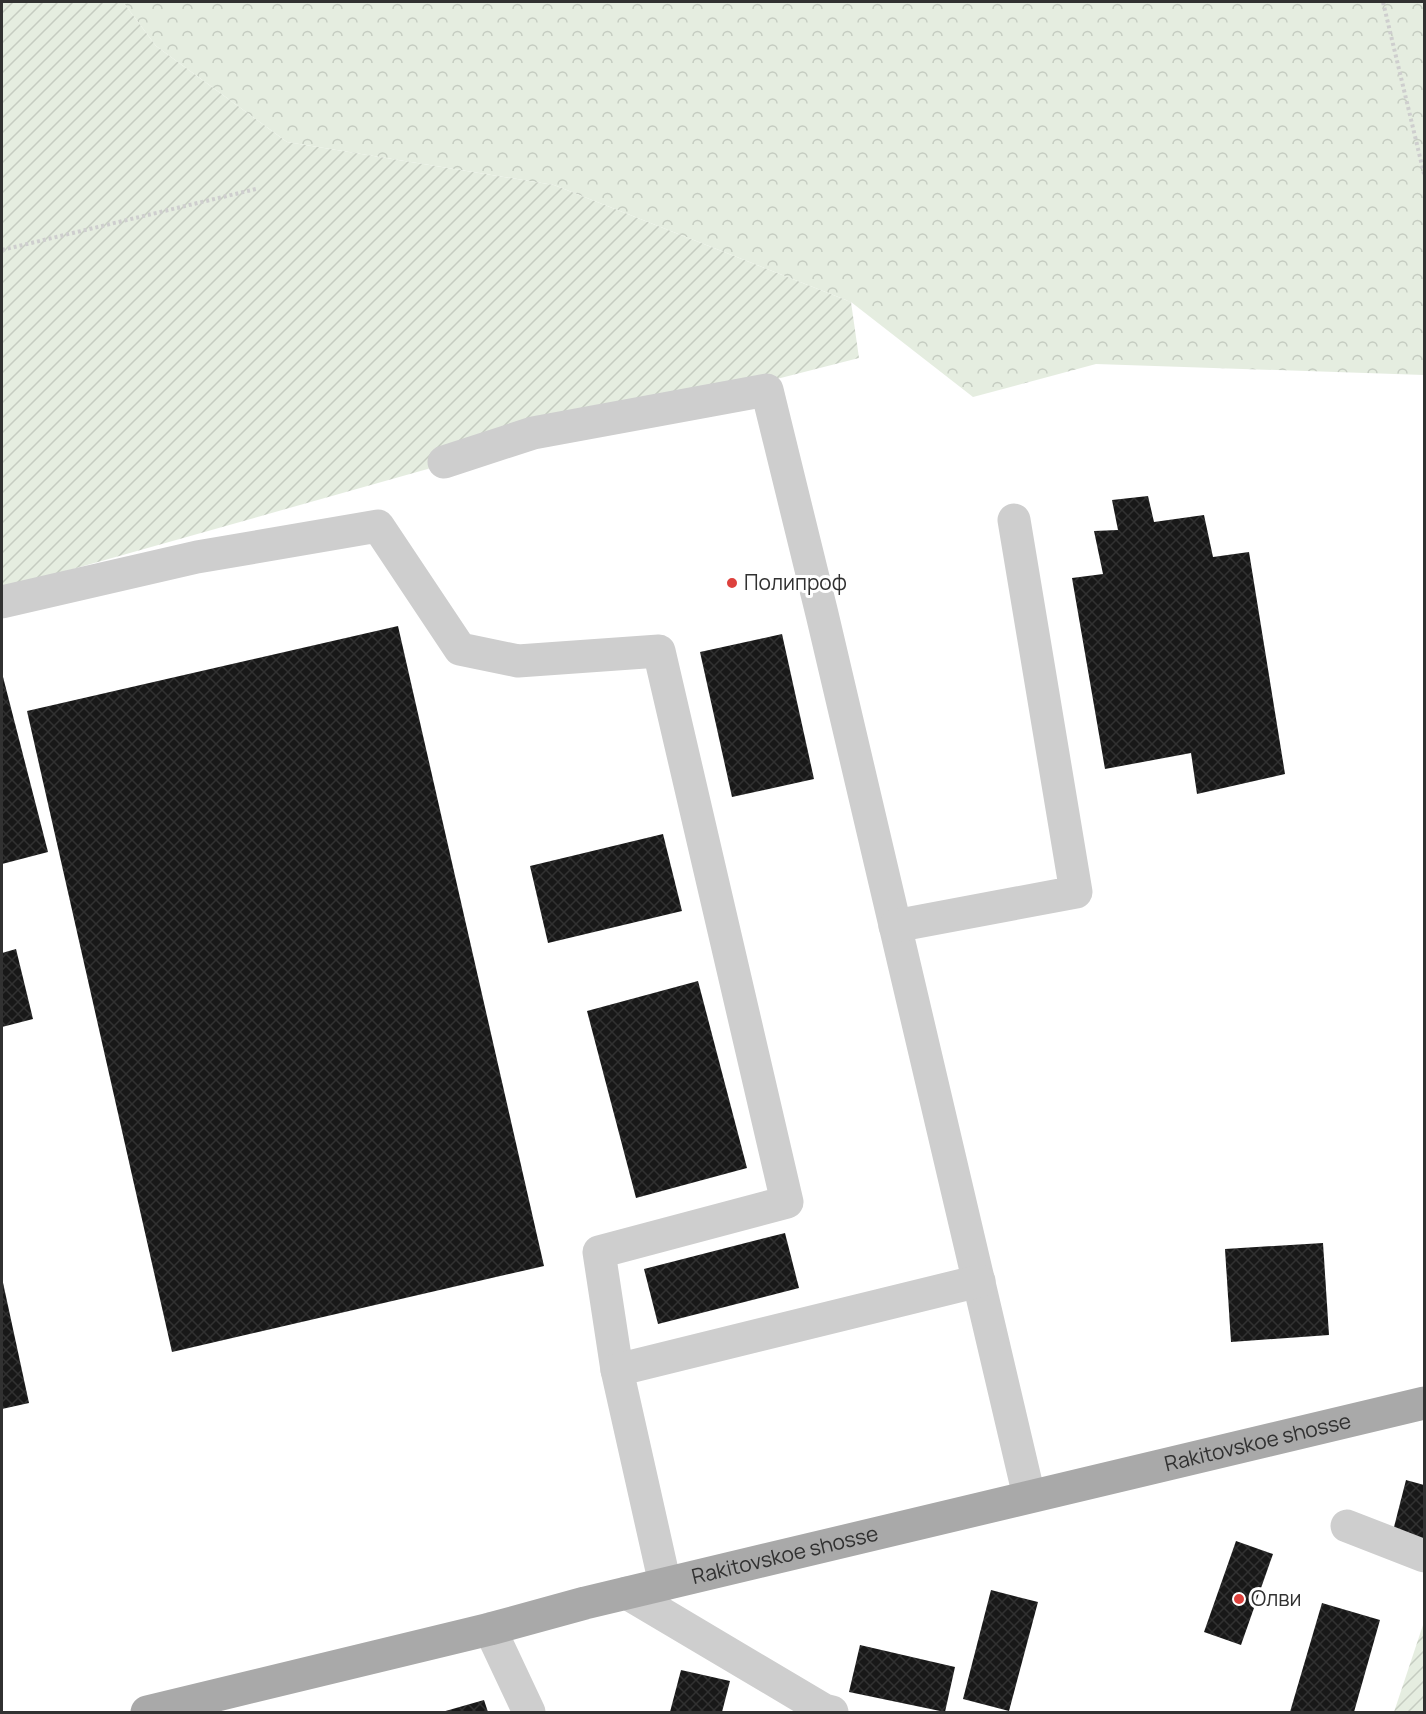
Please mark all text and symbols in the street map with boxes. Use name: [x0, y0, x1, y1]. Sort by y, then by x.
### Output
place label: Полипроф: [744, 568, 847, 596]
marker: Полипроф: [725, 576, 739, 590]
street label: Rakitovskoe shosse: [1161, 1406, 1354, 1477]
street label: Rakitovskoe shosse: [689, 1519, 881, 1590]
place label: Олви: [1251, 1584, 1301, 1612]
marker: Олви: [1232, 1592, 1246, 1606]

